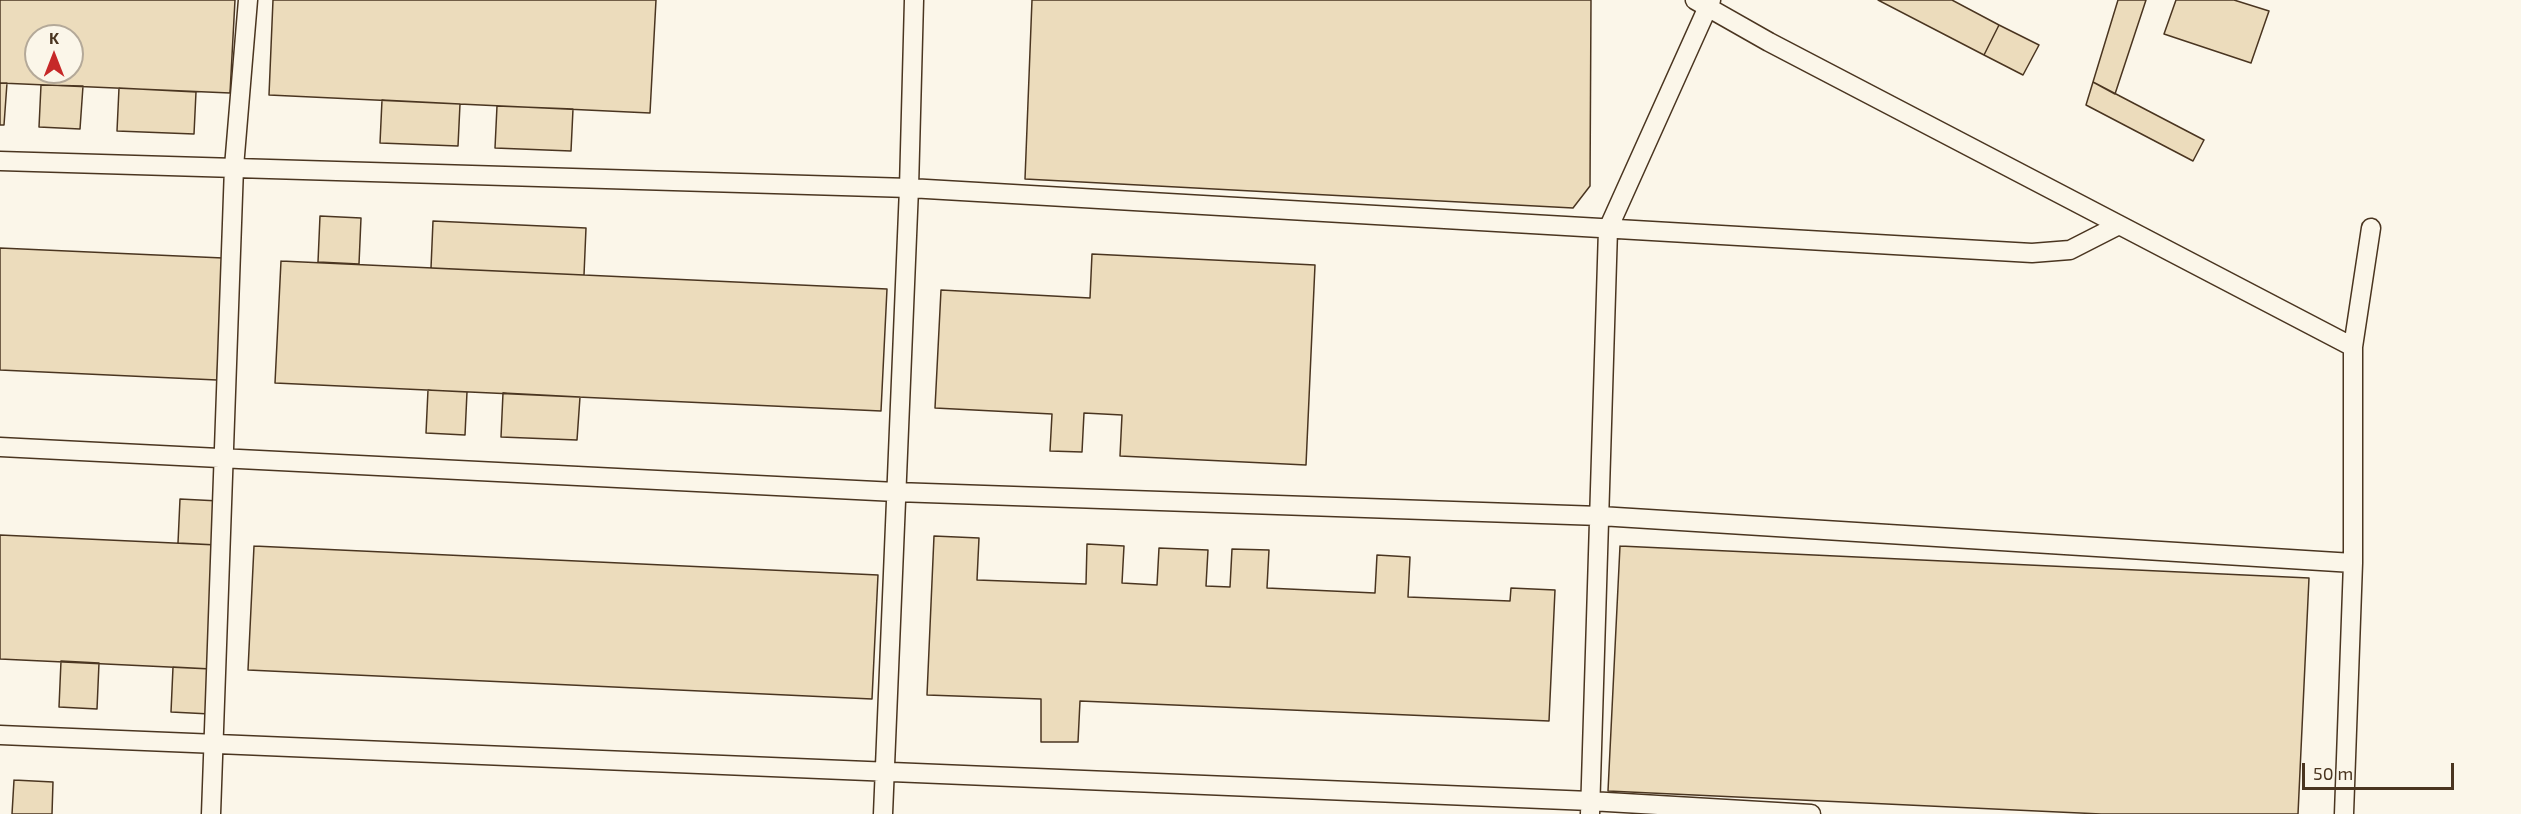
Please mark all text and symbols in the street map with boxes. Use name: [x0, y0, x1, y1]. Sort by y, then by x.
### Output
north arrow: [24, 24, 84, 84]
text: K: [49, 28, 59, 47]
scale bar: [2305, 751, 2456, 789]
text: 50 m: [2313, 762, 2353, 784]

